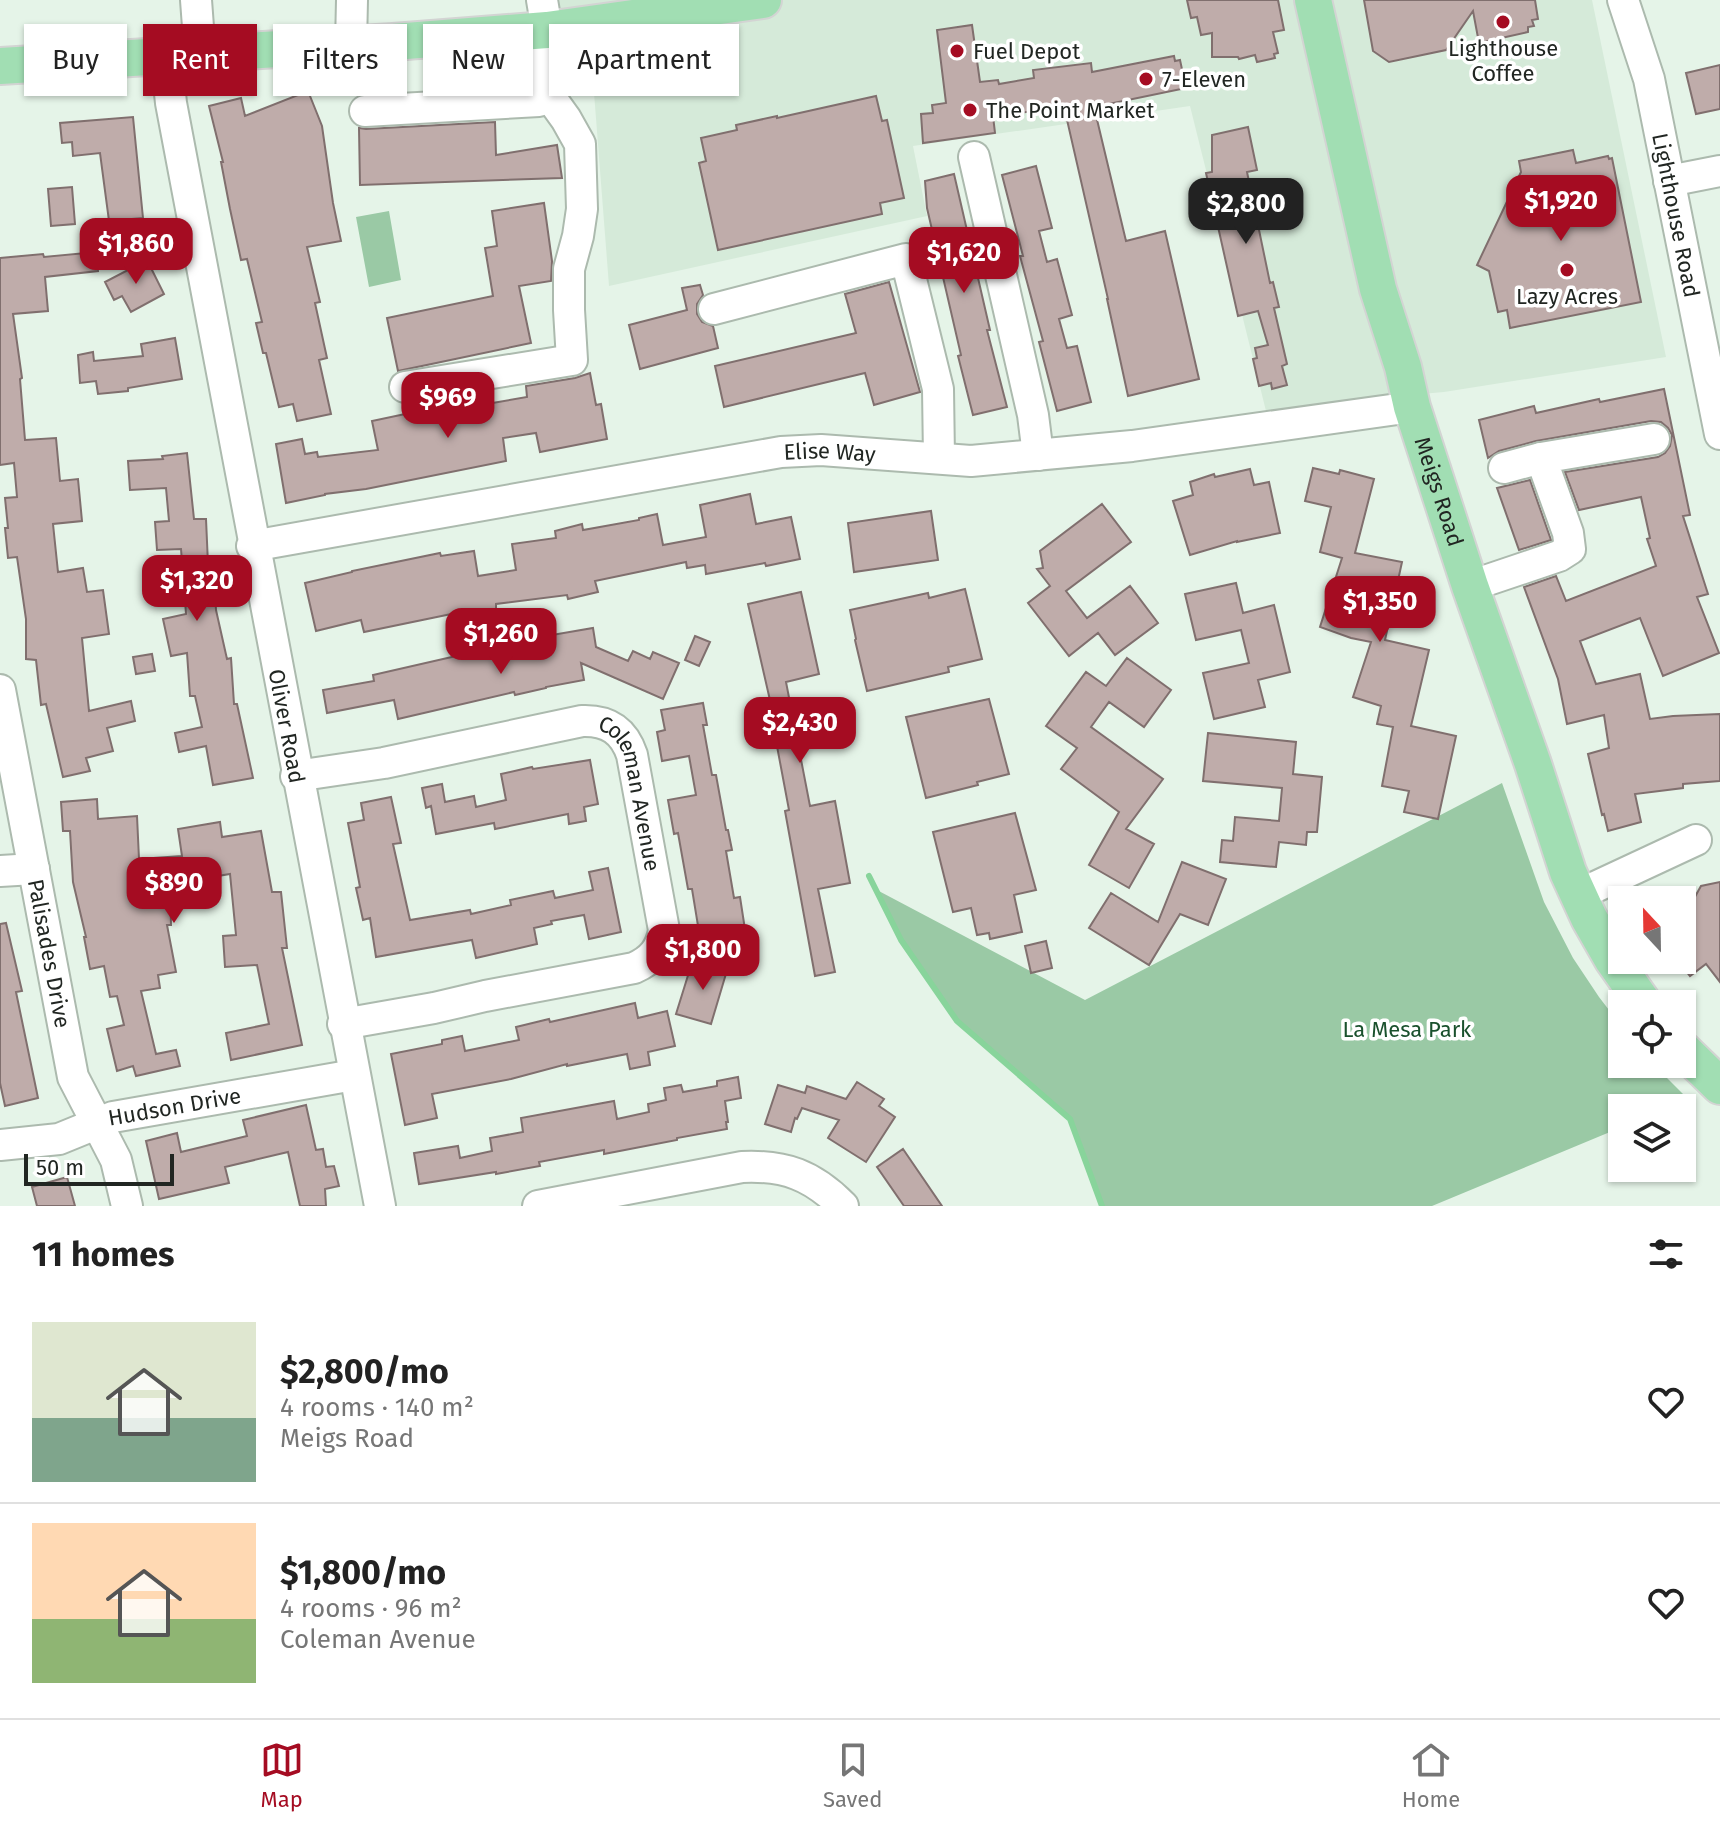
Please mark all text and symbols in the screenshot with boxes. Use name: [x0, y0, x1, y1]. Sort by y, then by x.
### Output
marker: Lighthouse Coffee: [1494, 13, 1512, 31]
chip: Buy: [24, 24, 127, 96]
chip: Rent: [143, 24, 257, 96]
chip: Filters: [273, 24, 407, 96]
chip: New: [423, 24, 533, 96]
chip: Apartment: [549, 24, 739, 96]
place label: Lighthouse Coffee: [1448, 35, 1558, 87]
place label: Fuel Depot: [973, 38, 1080, 65]
marker: Fuel Depot: [948, 42, 966, 60]
place label: 7-Eleven: [1162, 66, 1246, 93]
marker: 7-Eleven: [1137, 70, 1155, 88]
place label: The Point Market: [986, 97, 1155, 124]
marker: The Point Market: [961, 101, 979, 119]
street label: Lighthouse Road: [1646, 131, 1705, 300]
pin: $1,920: [1496, 175, 1626, 243]
pin: $2,800: [1181, 178, 1311, 246]
text: $1,920: [1524, 185, 1598, 216]
text: $2,800: [1206, 188, 1286, 219]
pin: $1,860: [71, 218, 201, 286]
pin: $1,620: [899, 227, 1029, 295]
text: $1,860: [98, 228, 174, 259]
text: $1,620: [927, 237, 1001, 268]
marker: Lazy Acres: [1558, 261, 1576, 279]
place label: Lazy Acres: [1516, 283, 1618, 310]
pin: $969: [401, 372, 495, 440]
text: $969: [419, 382, 477, 413]
street label: Meigs Road: [1409, 434, 1469, 550]
street label: Elise Way: [783, 437, 877, 468]
pin: $1,320: [132, 555, 262, 623]
text: $1,320: [160, 565, 234, 596]
pin: $1,350: [1315, 576, 1445, 644]
text: $1,350: [1343, 586, 1417, 617]
pin: $1,260: [436, 608, 566, 676]
text: $1,260: [464, 618, 538, 649]
street label: Oliver Road: [263, 667, 311, 785]
pin: $2,430: [735, 697, 865, 765]
text: $2,430: [762, 707, 838, 738]
street label: Coleman Avenue: [595, 710, 666, 873]
pin: $890: [127, 857, 221, 925]
text: $890: [145, 867, 203, 898]
street label: Palisades Drive: [22, 877, 76, 1030]
north arrow: [1608, 886, 1696, 974]
map controls: [1608, 886, 1696, 1182]
pin: $1,800: [638, 924, 768, 992]
text: $1,800: [664, 934, 742, 965]
button: locate: [1608, 990, 1696, 1078]
park label: La Mesa Park: [1343, 1016, 1472, 1043]
street label: Hudson Drive: [106, 1082, 243, 1132]
button: layers: [1608, 1094, 1696, 1182]
scale bar: [24, 1150, 174, 1186]
text: 50 m: [36, 1154, 84, 1181]
icon: filters: [1644, 1232, 1688, 1276]
text: 11 homes: [32, 1234, 174, 1275]
text: $2,800/mo: [280, 1351, 449, 1392]
icon: home: [96, 1354, 192, 1450]
icon: heart: [1644, 1380, 1688, 1424]
text: 4 rooms · 140 m²: [280, 1392, 474, 1423]
text: Meigs Road: [280, 1423, 414, 1454]
text: $1,800/mo: [280, 1552, 446, 1593]
icon: home: [96, 1555, 192, 1651]
icon: heart: [1644, 1581, 1688, 1625]
text: 4 rooms · 96 m²: [280, 1593, 462, 1624]
text: Coleman Avenue: [280, 1624, 476, 1655]
tab: Map: [260, 1738, 304, 1813]
tab: Saved: [823, 1738, 882, 1813]
tab: Home: [1402, 1738, 1460, 1813]

